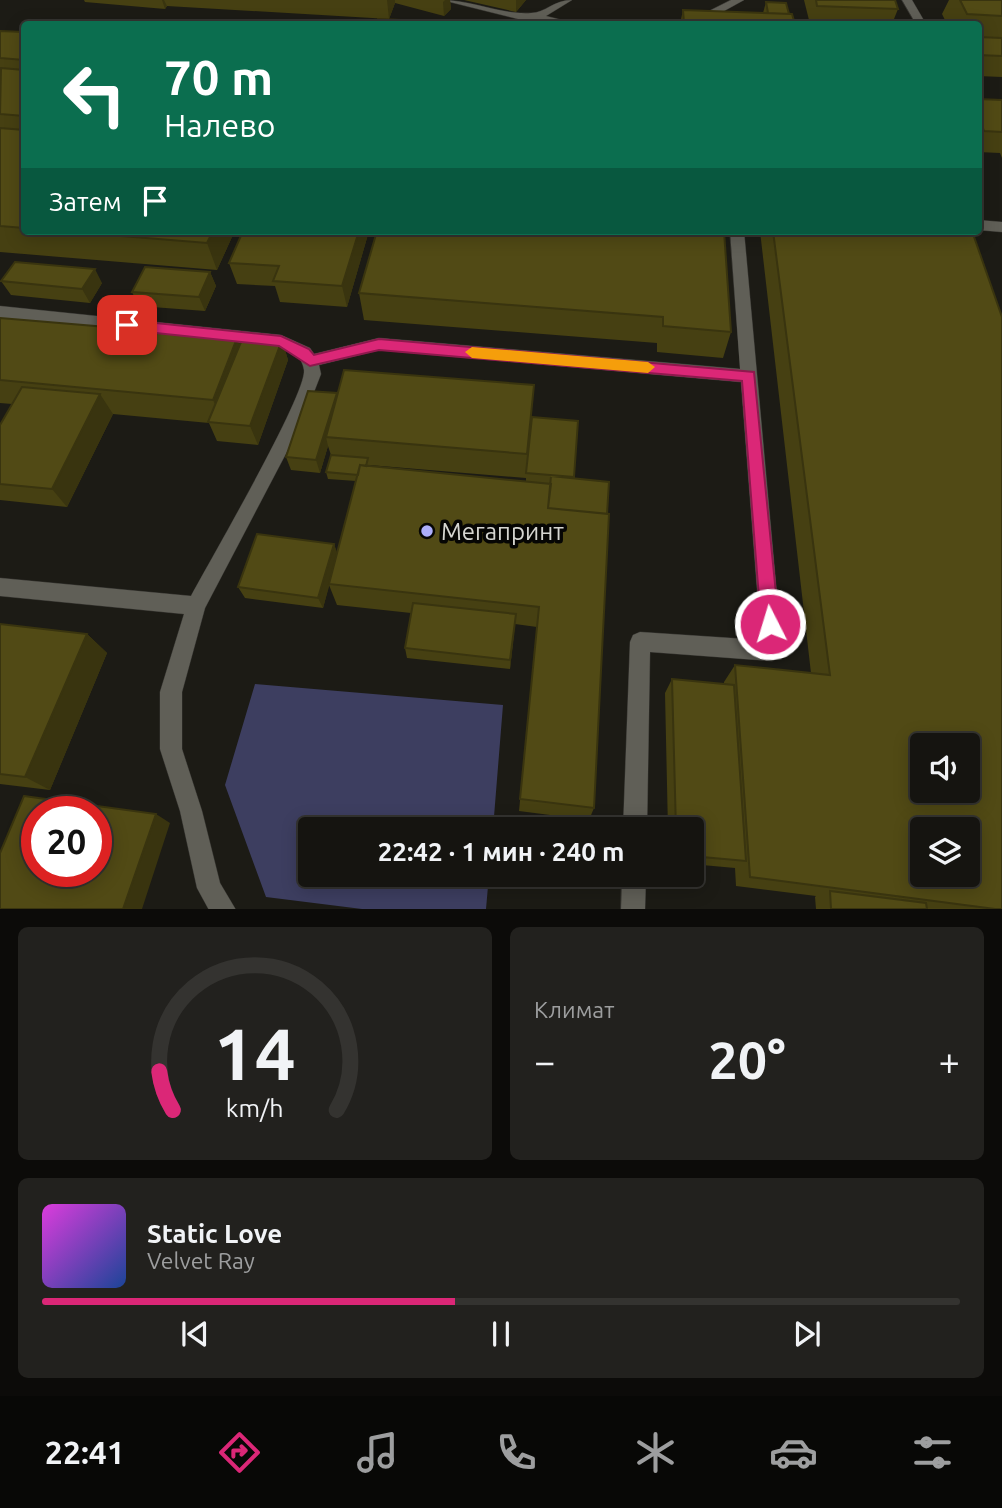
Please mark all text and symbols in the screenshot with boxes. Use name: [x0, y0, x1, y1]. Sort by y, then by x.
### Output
icon: left: [49, 49, 140, 140]
text: 70 m: [164, 49, 273, 104]
text: Налево: [164, 107, 276, 143]
icon: arrive: [136, 182, 174, 220]
text: Затем: [49, 187, 122, 216]
pin: [97, 295, 157, 355]
icon: arrive: [108, 306, 146, 344]
place label: Мегапринт: [441, 518, 564, 545]
marker: Мегапринт: [419, 523, 435, 539]
position arrow: [733, 587, 807, 661]
map controls: [910, 733, 980, 887]
button: sound: [910, 733, 980, 803]
speed limit sign: 20: [21, 796, 112, 887]
button: layers: [910, 817, 980, 887]
text: 22:42 · 1 мин · 240 m: [378, 837, 624, 866]
text: Климат: [534, 997, 614, 1022]
text: 14: [214, 1012, 296, 1094]
text: 20°: [708, 1031, 786, 1089]
text: −: [534, 1040, 555, 1082]
text: +: [939, 1040, 960, 1082]
text: km/h: [226, 1093, 284, 1121]
text: Static Love: [147, 1219, 282, 1248]
text: Velvet Ray: [147, 1248, 255, 1273]
icon: previous: [176, 1315, 214, 1353]
icon: pause: [482, 1315, 520, 1353]
icon: next: [788, 1315, 826, 1353]
icon: directions: [215, 1428, 264, 1477]
icon: music: [353, 1428, 402, 1477]
icon: phone: [492, 1428, 541, 1477]
icon: climate: [631, 1428, 680, 1477]
icon: car: [769, 1428, 818, 1477]
icon: filters: [908, 1428, 957, 1477]
text: 22:41: [45, 1434, 125, 1470]

